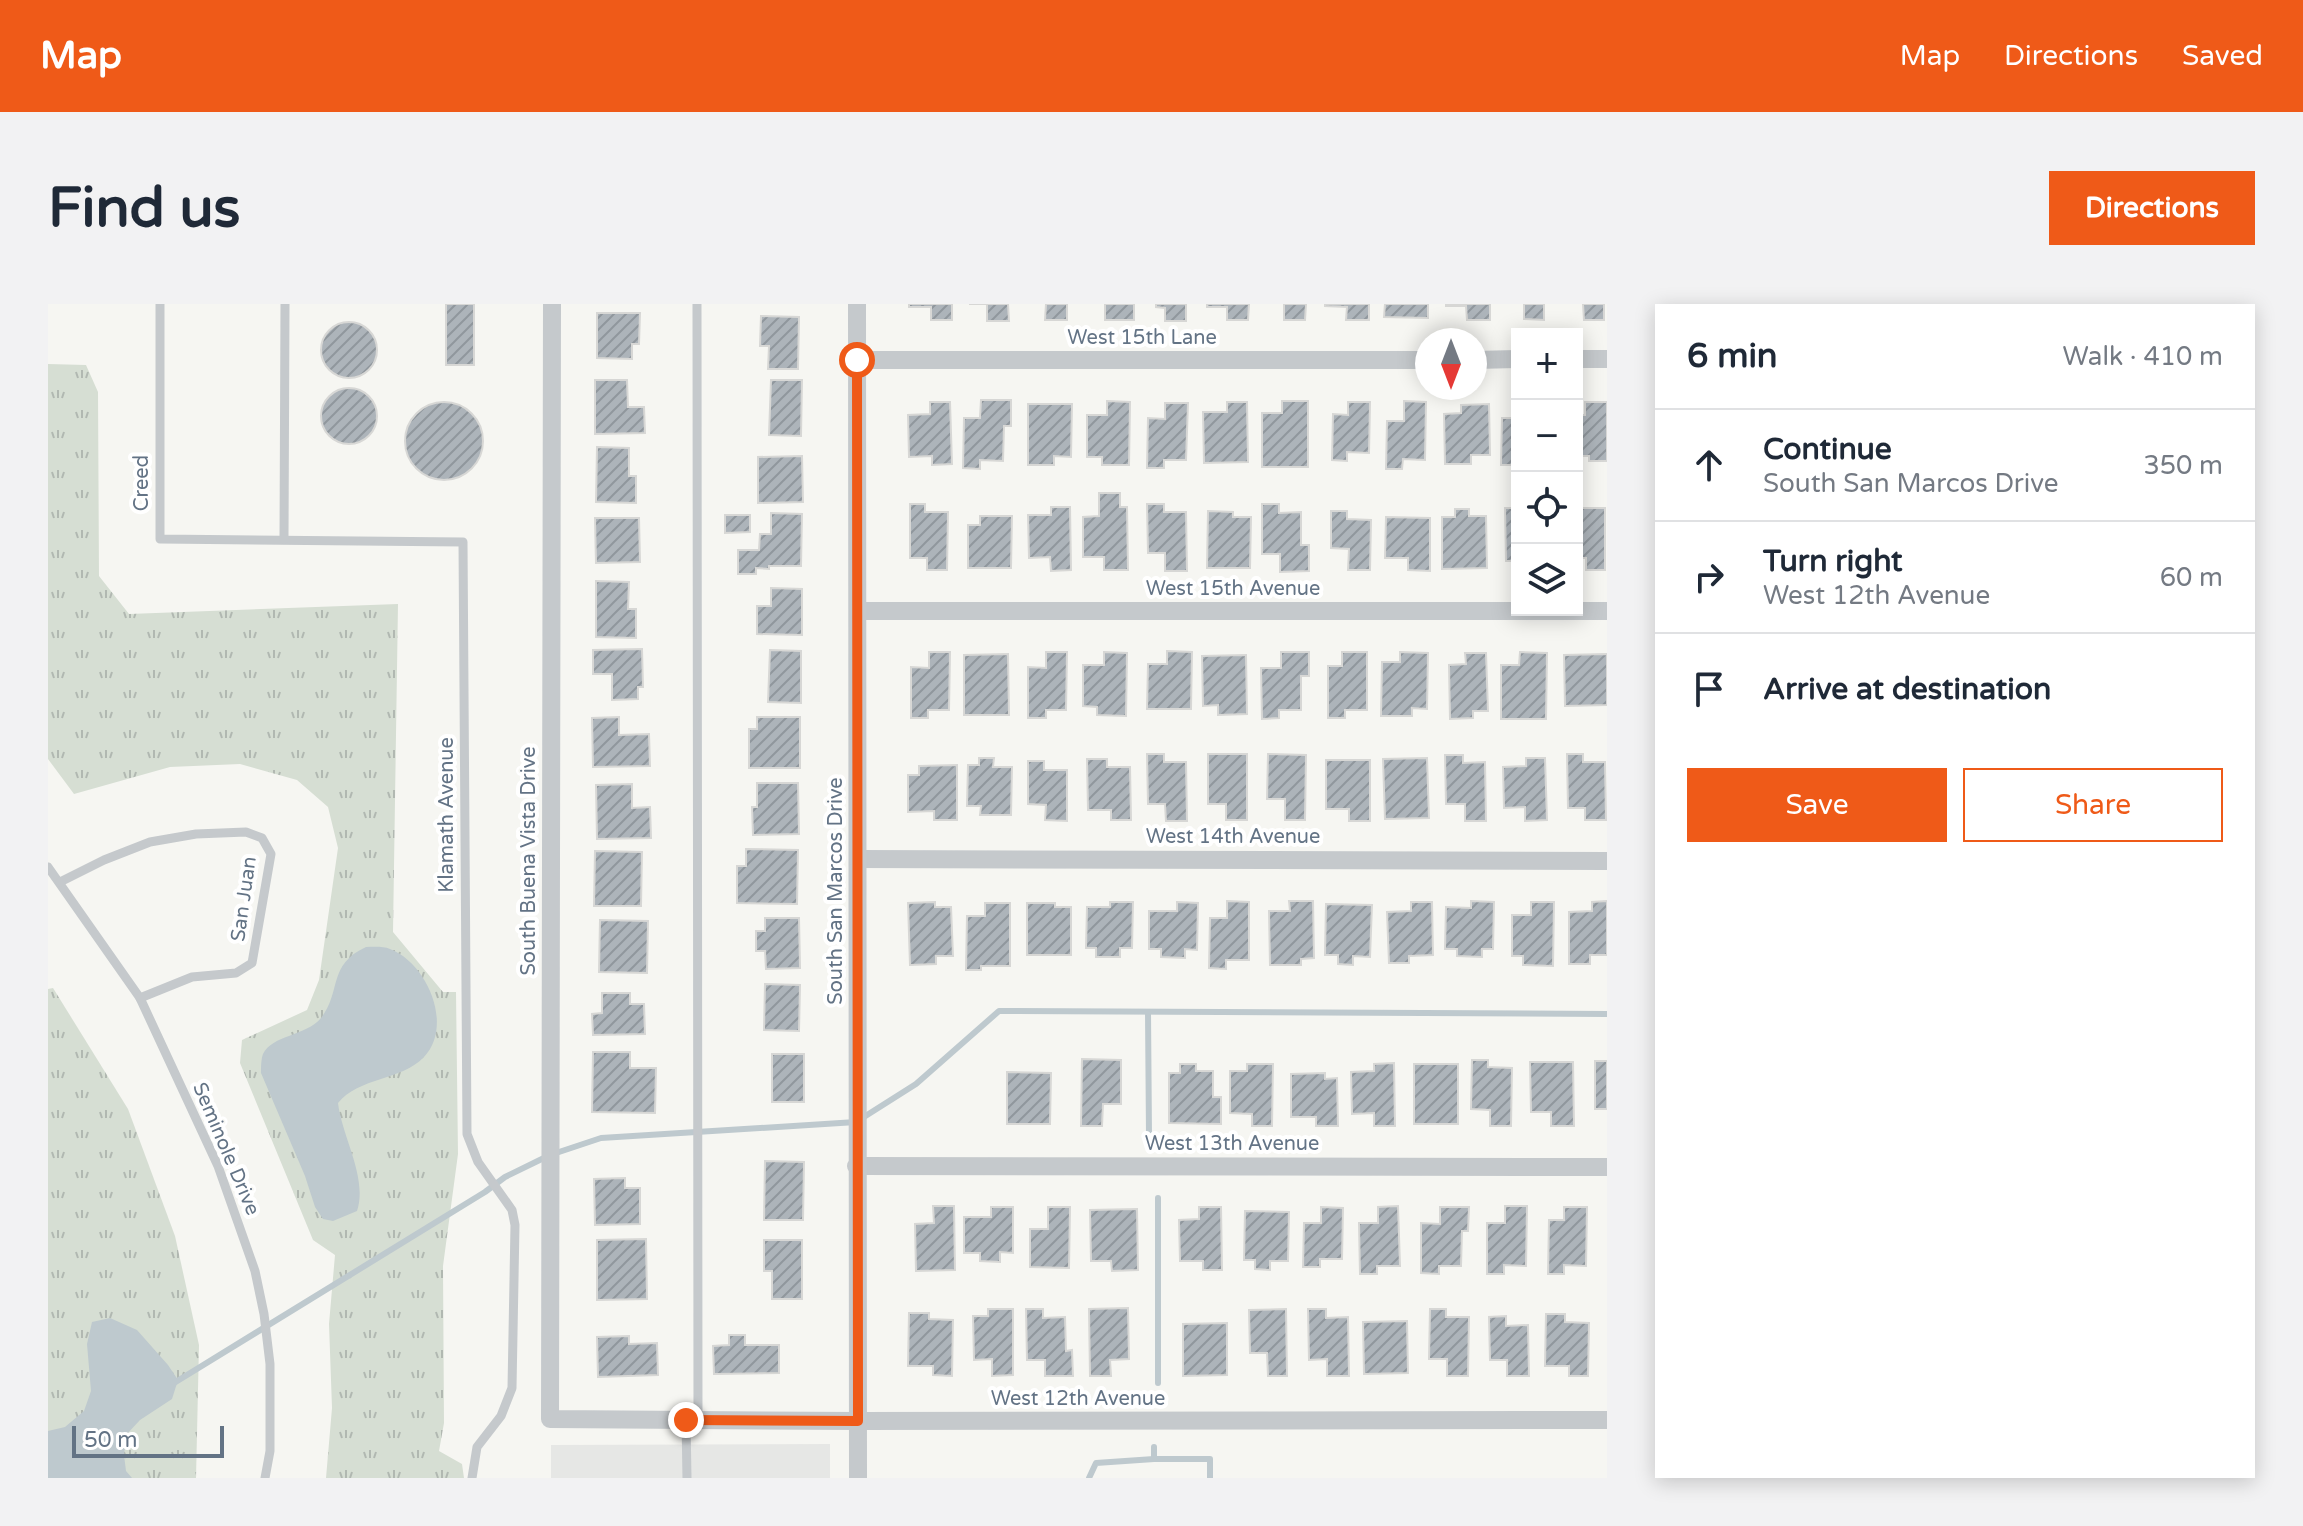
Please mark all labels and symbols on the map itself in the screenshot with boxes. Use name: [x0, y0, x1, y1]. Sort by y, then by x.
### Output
street label: West 15th Lane: [1067, 326, 1217, 350]
north arrow: [1415, 328, 1487, 400]
route start: [839, 342, 875, 378]
street label: Creed: [130, 455, 154, 511]
street label: West 15th Avenue: [1146, 577, 1320, 601]
street label: Klamath Avenue: [435, 737, 459, 893]
street label: South Buena Vista Drive: [517, 746, 541, 976]
street label: South San Marcos Drive: [824, 777, 848, 1005]
street label: West 14th Avenue: [1146, 825, 1320, 849]
street label: San Juan: [226, 855, 262, 943]
street label: Seminole Drive: [187, 1079, 265, 1219]
street label: West 13th Avenue: [1145, 1132, 1319, 1156]
street label: West 12th Avenue: [991, 1387, 1165, 1411]
route end: [668, 1402, 704, 1438]
scale bar: [72, 1422, 224, 1458]

